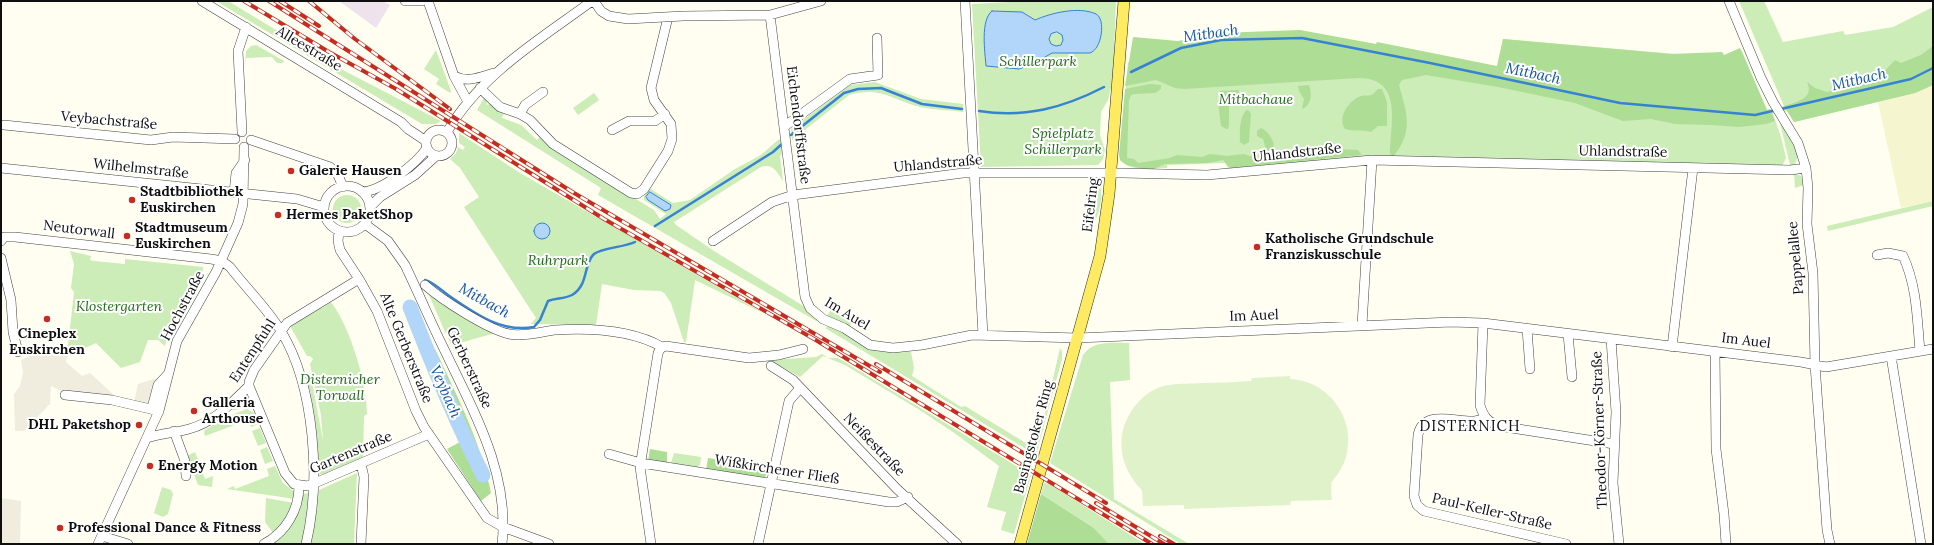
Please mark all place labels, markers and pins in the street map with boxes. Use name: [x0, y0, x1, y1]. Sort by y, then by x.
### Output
place label: Galerie Hausen: [299, 163, 402, 179]
marker: Galerie Hausen: [286, 166, 296, 176]
place label: Stadtbibliothek Euskirchen: [140, 184, 243, 216]
marker: Stadtbibliothek Euskirchen: [127, 195, 137, 205]
place label: Hermes PaketShop: [286, 207, 413, 223]
marker: Hermes PaketShop: [273, 210, 283, 220]
place label: Stadtmuseum Euskirchen: [135, 220, 228, 252]
marker: Stadtmuseum Euskirchen: [122, 231, 132, 241]
place label: Katholische Grundschule Franziskusschule: [1265, 231, 1434, 264]
marker: Katholische Grundschule Franziskusschule: [1252, 242, 1262, 252]
marker: Cineplex Euskirchen: [42, 314, 52, 324]
place label: Cineplex Euskirchen: [9, 326, 85, 358]
place label: Galleria Arthouse: [202, 395, 263, 428]
marker: Galleria Arthouse: [189, 406, 199, 416]
place label: DHL Paketshop: [28, 417, 131, 433]
marker: DHL Paketshop: [134, 420, 144, 430]
place label: Energy Motion: [158, 458, 258, 474]
marker: Energy Motion: [145, 461, 155, 471]
place label: Professional Dance & Fitness: [68, 520, 261, 536]
marker: Professional Dance & Fitness: [55, 523, 65, 533]

